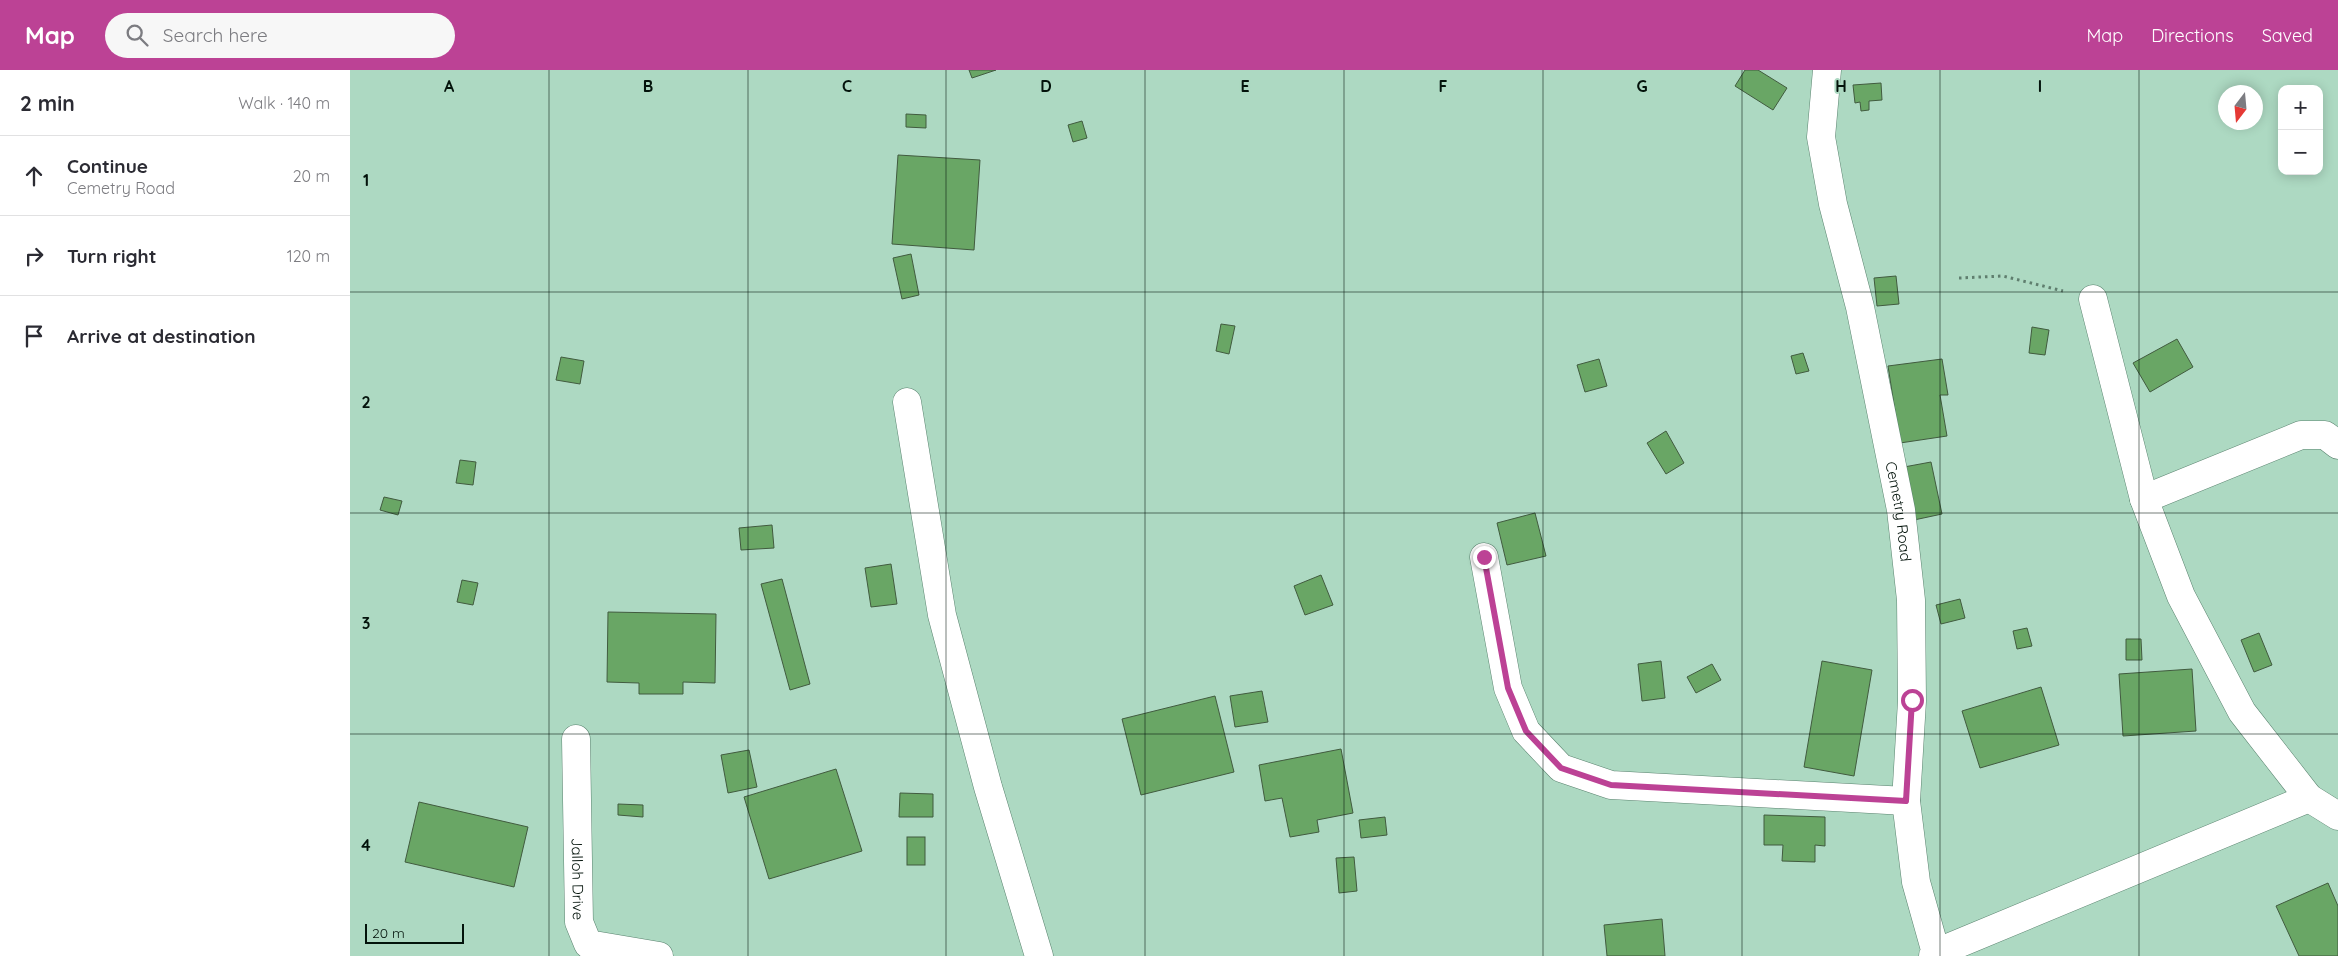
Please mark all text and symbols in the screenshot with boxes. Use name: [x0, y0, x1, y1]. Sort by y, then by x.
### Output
search box: [105, 13, 455, 58]
text: Map: [25, 20, 75, 50]
icon: search: [123, 21, 151, 49]
text: Search here: [163, 23, 268, 47]
text: Map: [2086, 24, 2123, 47]
text: Directions: [2151, 24, 2234, 47]
text: Saved: [2262, 24, 2313, 47]
text: A: [444, 76, 455, 96]
text: B: [643, 76, 653, 96]
text: C: [842, 76, 852, 96]
text: D: [1040, 76, 1052, 96]
text: E: [1240, 76, 1250, 96]
text: F: [1439, 76, 1448, 96]
text: G: [1636, 76, 1648, 96]
text: H: [1835, 76, 1847, 96]
text: I: [2038, 76, 2042, 96]
north arrow: [2218, 85, 2263, 130]
map controls: [2278, 85, 2323, 175]
button: +: [2278, 85, 2323, 130]
text: 2 min: [20, 90, 75, 116]
text: Walk · 140 m: [238, 93, 330, 113]
button: −: [2278, 130, 2323, 175]
text: Continue: [67, 154, 148, 178]
icon: ahead: [20, 162, 48, 190]
text: 20 m: [293, 166, 330, 186]
text: 1: [363, 170, 369, 190]
text: Cemetry Road: [67, 178, 175, 198]
icon: right: [20, 242, 48, 270]
text: Turn right: [67, 244, 156, 268]
text: 120 m: [287, 246, 330, 266]
icon: arrive: [20, 322, 48, 350]
text: Arrive at destination: [67, 324, 256, 348]
text: 2: [361, 392, 371, 412]
street label: Cemetry Road: [1882, 460, 1916, 562]
route end: [1473, 546, 1496, 569]
text: 3: [362, 613, 370, 633]
route start: [1901, 689, 1924, 712]
text: 4: [361, 835, 371, 855]
street label: Jalloh Drive: [568, 838, 588, 920]
scale bar: [365, 921, 464, 944]
text: 20 m: [372, 924, 405, 942]

